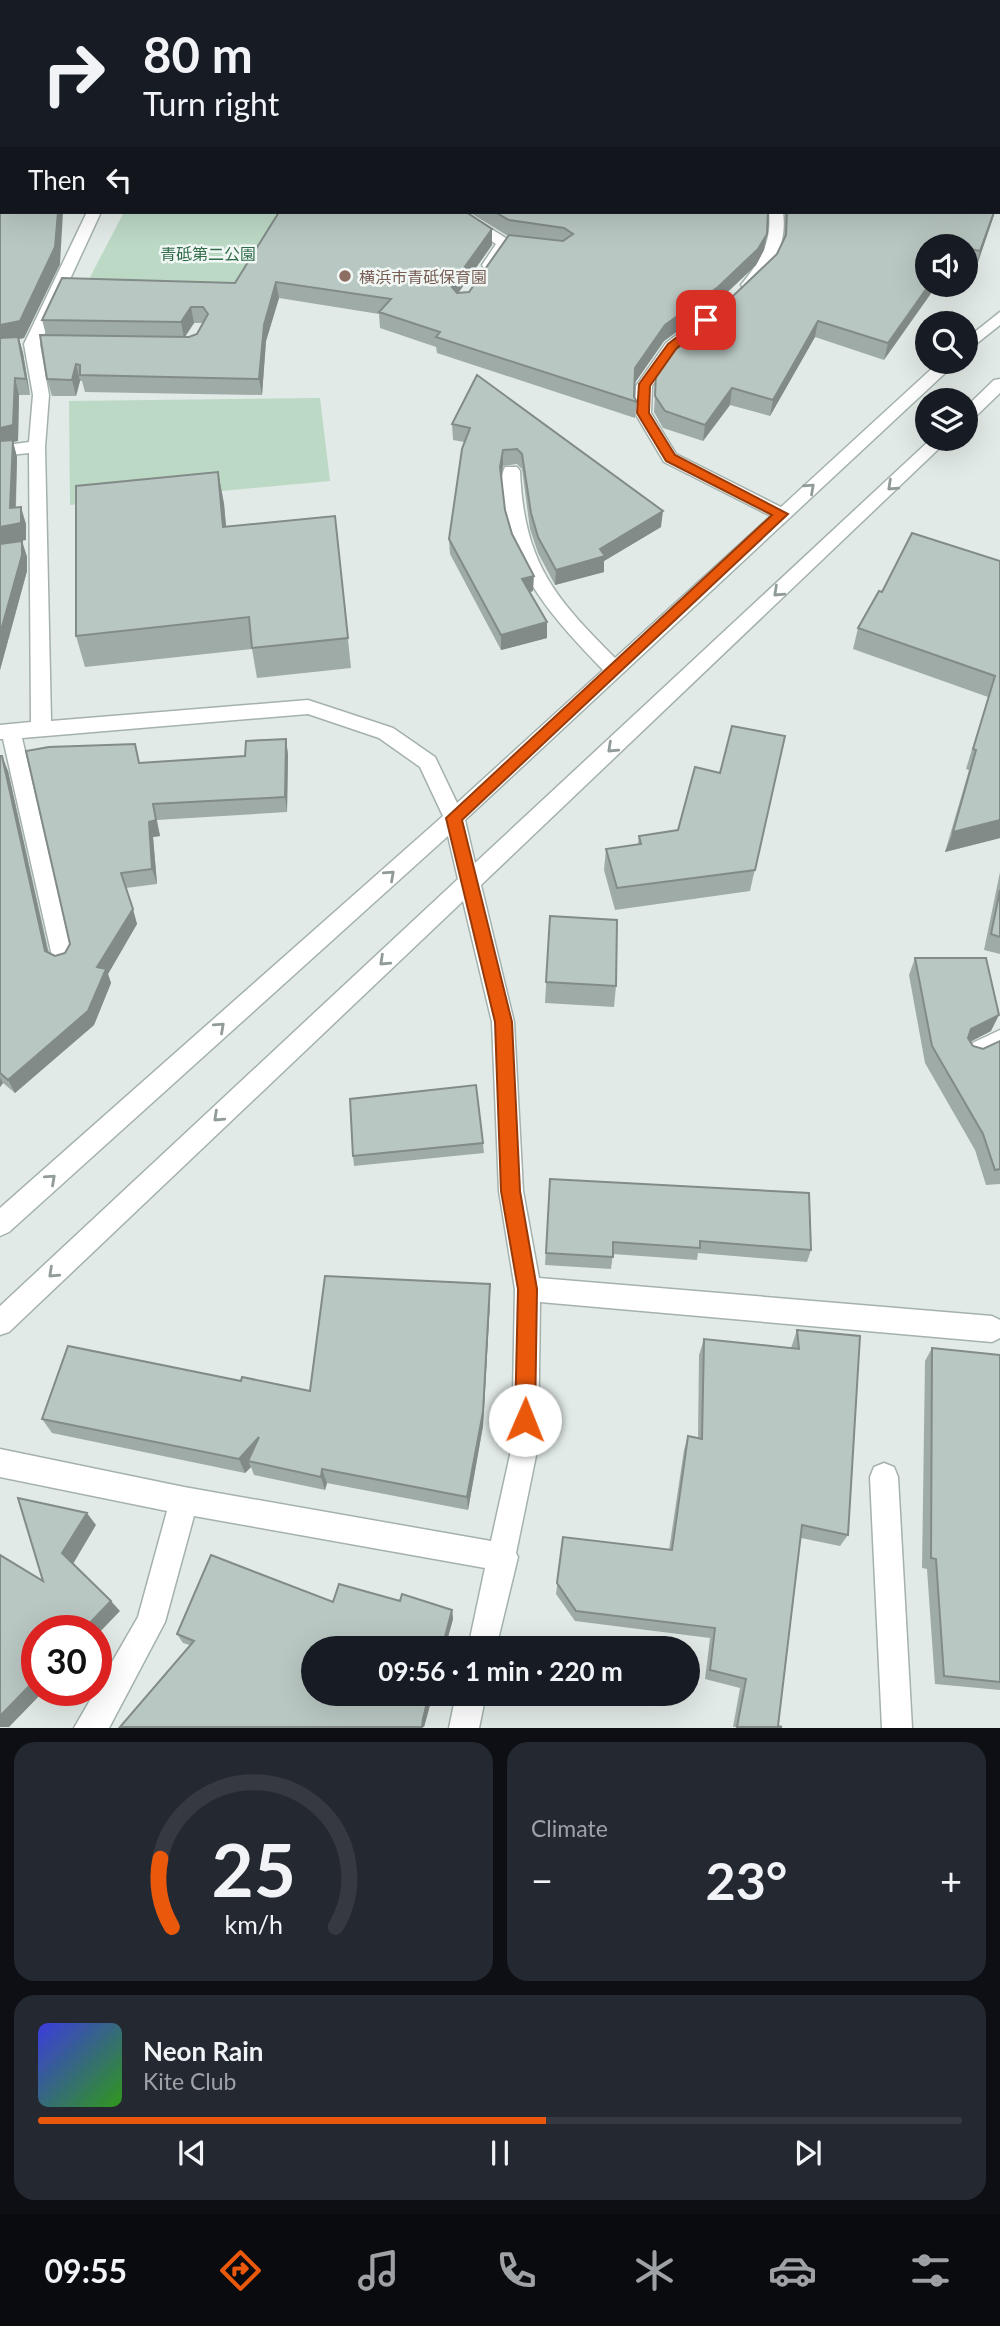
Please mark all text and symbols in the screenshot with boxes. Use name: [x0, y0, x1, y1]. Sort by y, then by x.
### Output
text: 80 m: [143, 25, 253, 83]
icon: right: [28, 28, 119, 119]
text: Turn right: [143, 84, 279, 123]
icon: left: [100, 161, 138, 199]
text: Then: [28, 164, 86, 196]
map controls: [915, 234, 978, 451]
button: sound: [915, 234, 978, 297]
park label: 青砥第二公園: [160, 244, 256, 263]
place label: 横浜市青砥保育園: [359, 267, 487, 286]
marker: 横浜市青砥保育園: [337, 268, 353, 284]
pin: [676, 290, 736, 350]
icon: arrive: [687, 301, 725, 339]
button: search: [915, 311, 978, 374]
button: layers: [915, 388, 978, 451]
one-way arrow: [887, 478, 900, 490]
one-way arrow: [802, 484, 815, 496]
one-way arrow: [773, 584, 786, 597]
one-way arrow: [607, 739, 620, 752]
one-way arrow: [382, 871, 395, 884]
one-way arrow: [379, 953, 392, 966]
one-way arrow: [212, 1023, 225, 1035]
one-way arrow: [214, 1109, 227, 1122]
one-way arrow: [43, 1175, 56, 1187]
one-way arrow: [48, 1265, 61, 1277]
position arrow: [488, 1383, 562, 1457]
speed limit sign: 30: [21, 1615, 112, 1706]
text: 09:56 · 1 min · 220 m: [378, 1655, 623, 1687]
text: Climate: [531, 1814, 608, 1842]
text: 25: [211, 1826, 296, 1914]
text: 23°: [706, 1849, 787, 1911]
text: −: [531, 1857, 553, 1903]
text: +: [940, 1857, 962, 1903]
text: km/h: [224, 1909, 283, 1939]
text: Neon Rain: [143, 2035, 263, 2067]
text: Kite Club: [143, 2067, 236, 2095]
icon: previous: [173, 2134, 211, 2172]
icon: pause: [481, 2134, 519, 2172]
icon: next: [789, 2134, 827, 2172]
icon: directions: [216, 2246, 265, 2295]
icon: music: [354, 2246, 403, 2295]
icon: phone: [492, 2246, 541, 2295]
icon: climate: [630, 2246, 679, 2295]
icon: car: [768, 2246, 817, 2295]
icon: filters: [906, 2246, 955, 2295]
text: 09:55: [45, 2251, 127, 2290]

